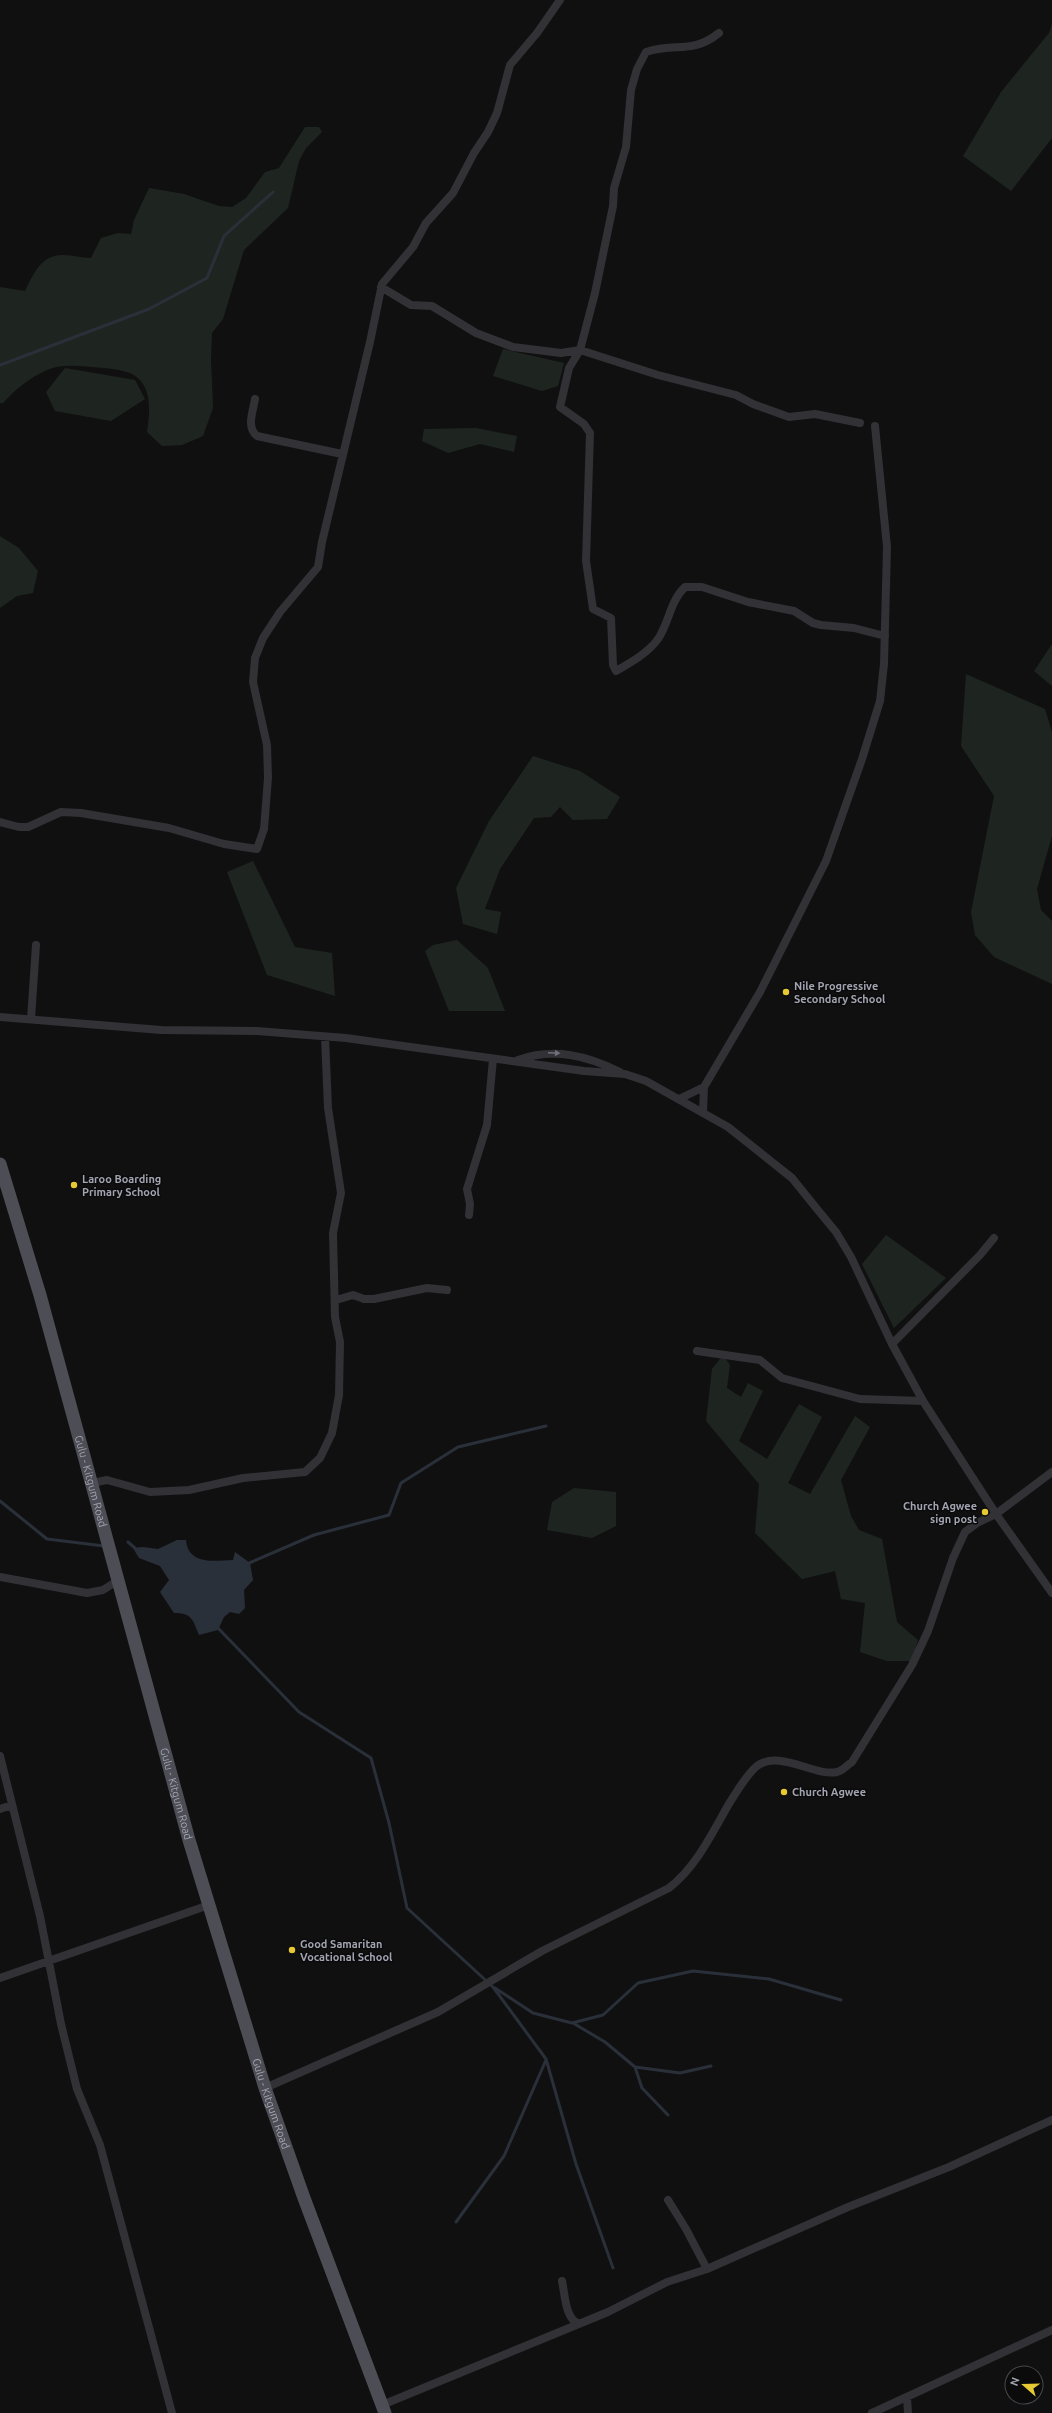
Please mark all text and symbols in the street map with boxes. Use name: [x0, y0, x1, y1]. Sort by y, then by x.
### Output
place label: Nile Progressive Secondary School: [794, 980, 886, 1005]
marker: Nile Progressive Secondary School: [781, 987, 791, 997]
one-way arrow: [548, 1050, 560, 1057]
place label: Laroo Boarding Primary School: [82, 1173, 161, 1198]
marker: Laroo Boarding Primary School: [69, 1180, 79, 1190]
street label: Gulu - Kitgum Road: [73, 1434, 109, 1529]
place label: Church Agwee sign post: [903, 1500, 977, 1525]
marker: Church Agwee sign post: [980, 1507, 990, 1517]
street label: Gulu - Kitgum Road: [158, 1746, 195, 1841]
place label: Church Agwee: [792, 1786, 866, 1798]
marker: Church Agwee: [779, 1787, 789, 1797]
place label: Good Samaritan Vocational School: [300, 1938, 393, 1963]
marker: Good Samaritan Vocational School: [287, 1945, 297, 1955]
street label: Gulu - Kitgum Road: [250, 2057, 292, 2150]
north arrow: [1004, 2365, 1044, 2405]
text: N: [1008, 2376, 1022, 2387]

